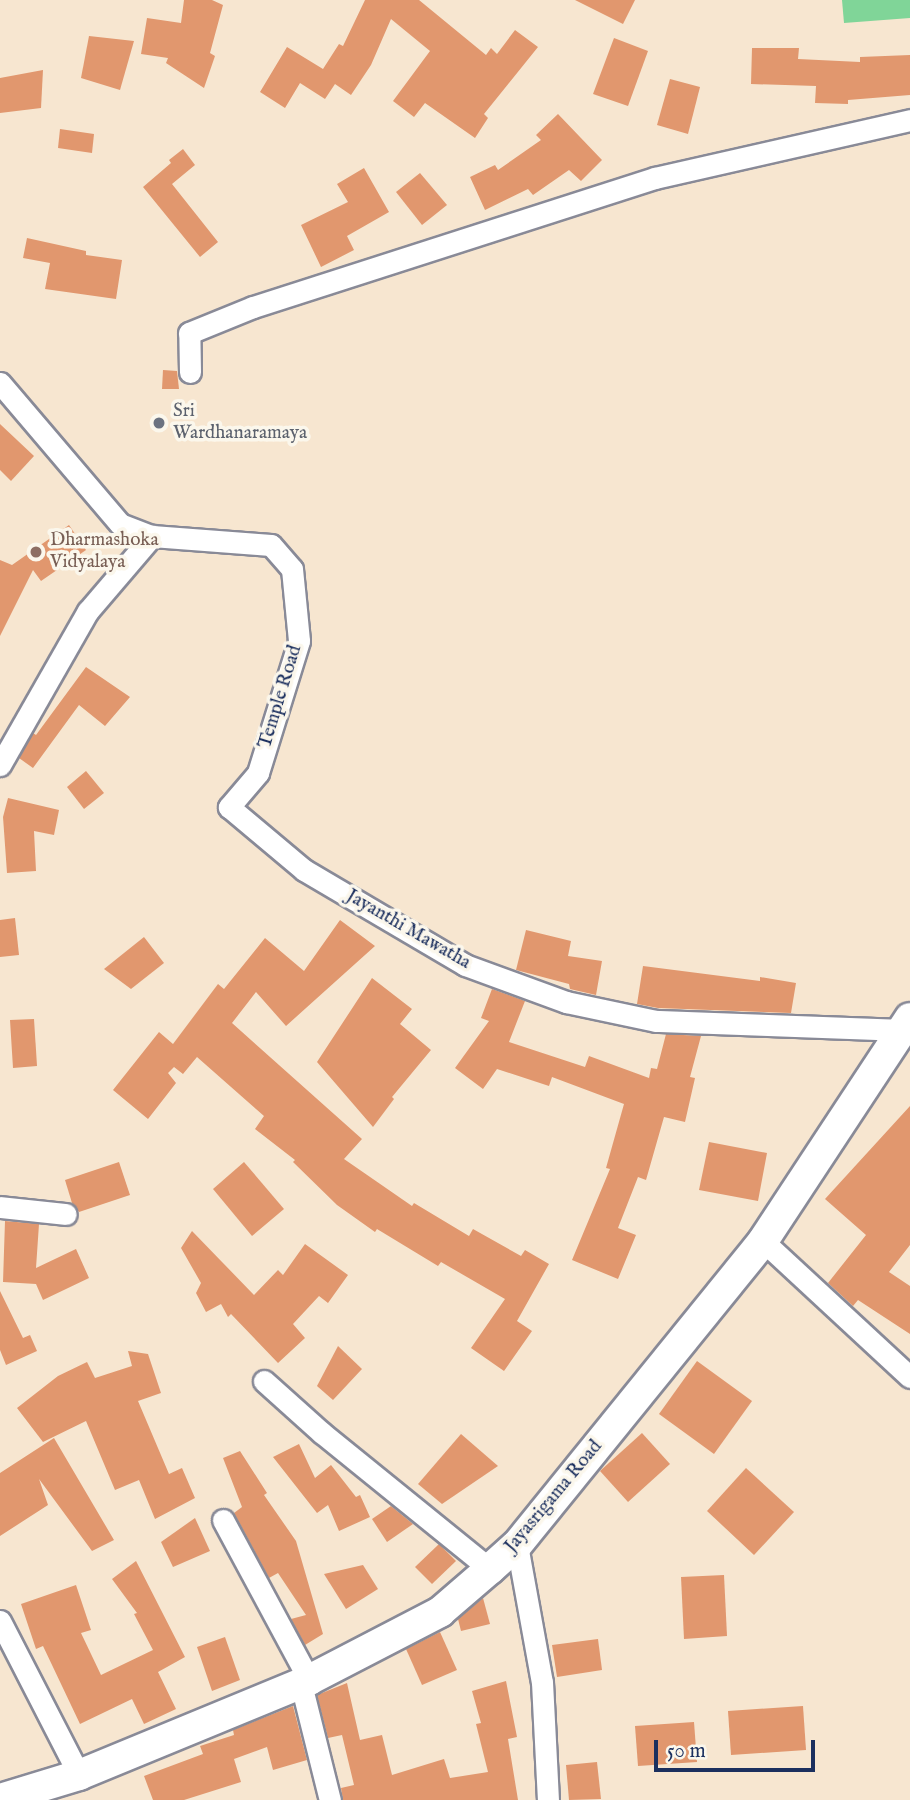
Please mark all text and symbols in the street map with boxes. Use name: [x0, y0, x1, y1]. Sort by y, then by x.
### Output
place label: Sri Wardhanaramaya: [173, 401, 307, 445]
marker: Sri Wardhanaramaya: [151, 415, 167, 431]
place label: Dharmashoka Vidyalaya: [50, 530, 159, 574]
marker: Dharmashoka Vidyalaya: [28, 544, 44, 560]
street label: Temple Road: [254, 643, 308, 751]
street label: Jayanthi Mawatha: [342, 885, 474, 975]
street label: Jayasrigama Road: [500, 1436, 608, 1558]
scale bar: [658, 1727, 819, 1771]
text: 50 m: [667, 1738, 706, 1765]

